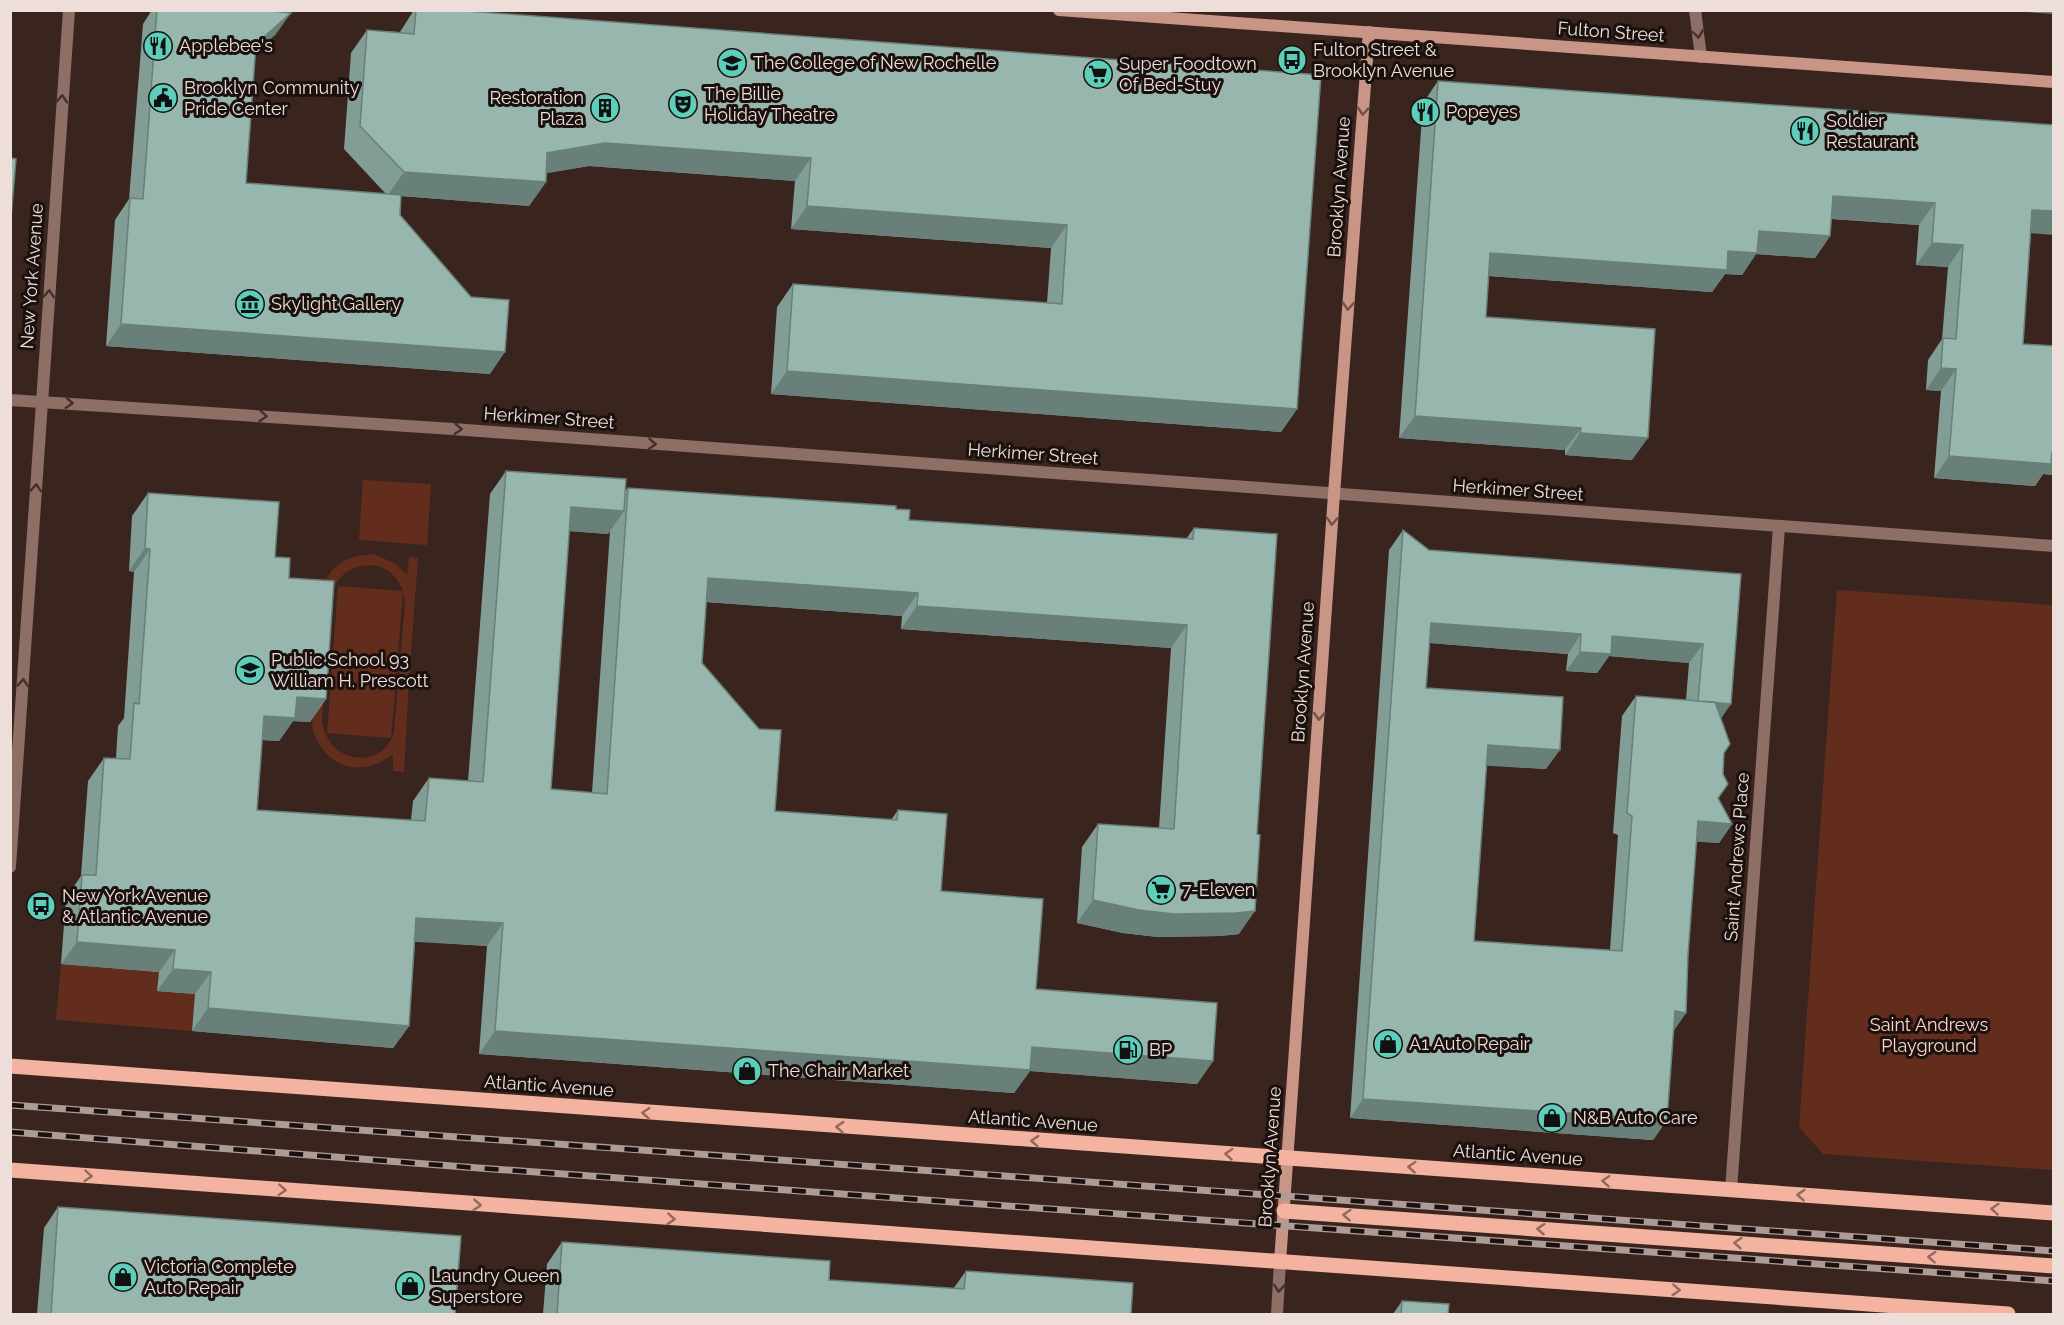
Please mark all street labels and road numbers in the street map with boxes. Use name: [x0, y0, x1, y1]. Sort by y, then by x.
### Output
street label: Fulton Street: [1557, 17, 1665, 46]
street label: Brooklyn Avenue: [1323, 115, 1354, 258]
street label: New York Avenue: [16, 202, 47, 350]
street label: Herkimer Street: [483, 402, 615, 433]
street label: Herkimer Street: [967, 438, 1099, 469]
street label: Herkimer Street: [1452, 474, 1584, 505]
street label: Brooklyn Avenue: [1287, 600, 1318, 743]
street label: Saint Andrews Place: [1720, 771, 1753, 942]
street label: Atlantic Avenue: [483, 1070, 615, 1101]
street label: Brooklyn Avenue: [1254, 1085, 1285, 1228]
street label: Atlantic Avenue: [967, 1105, 1099, 1136]
street label: Atlantic Avenue: [1452, 1139, 1584, 1170]

